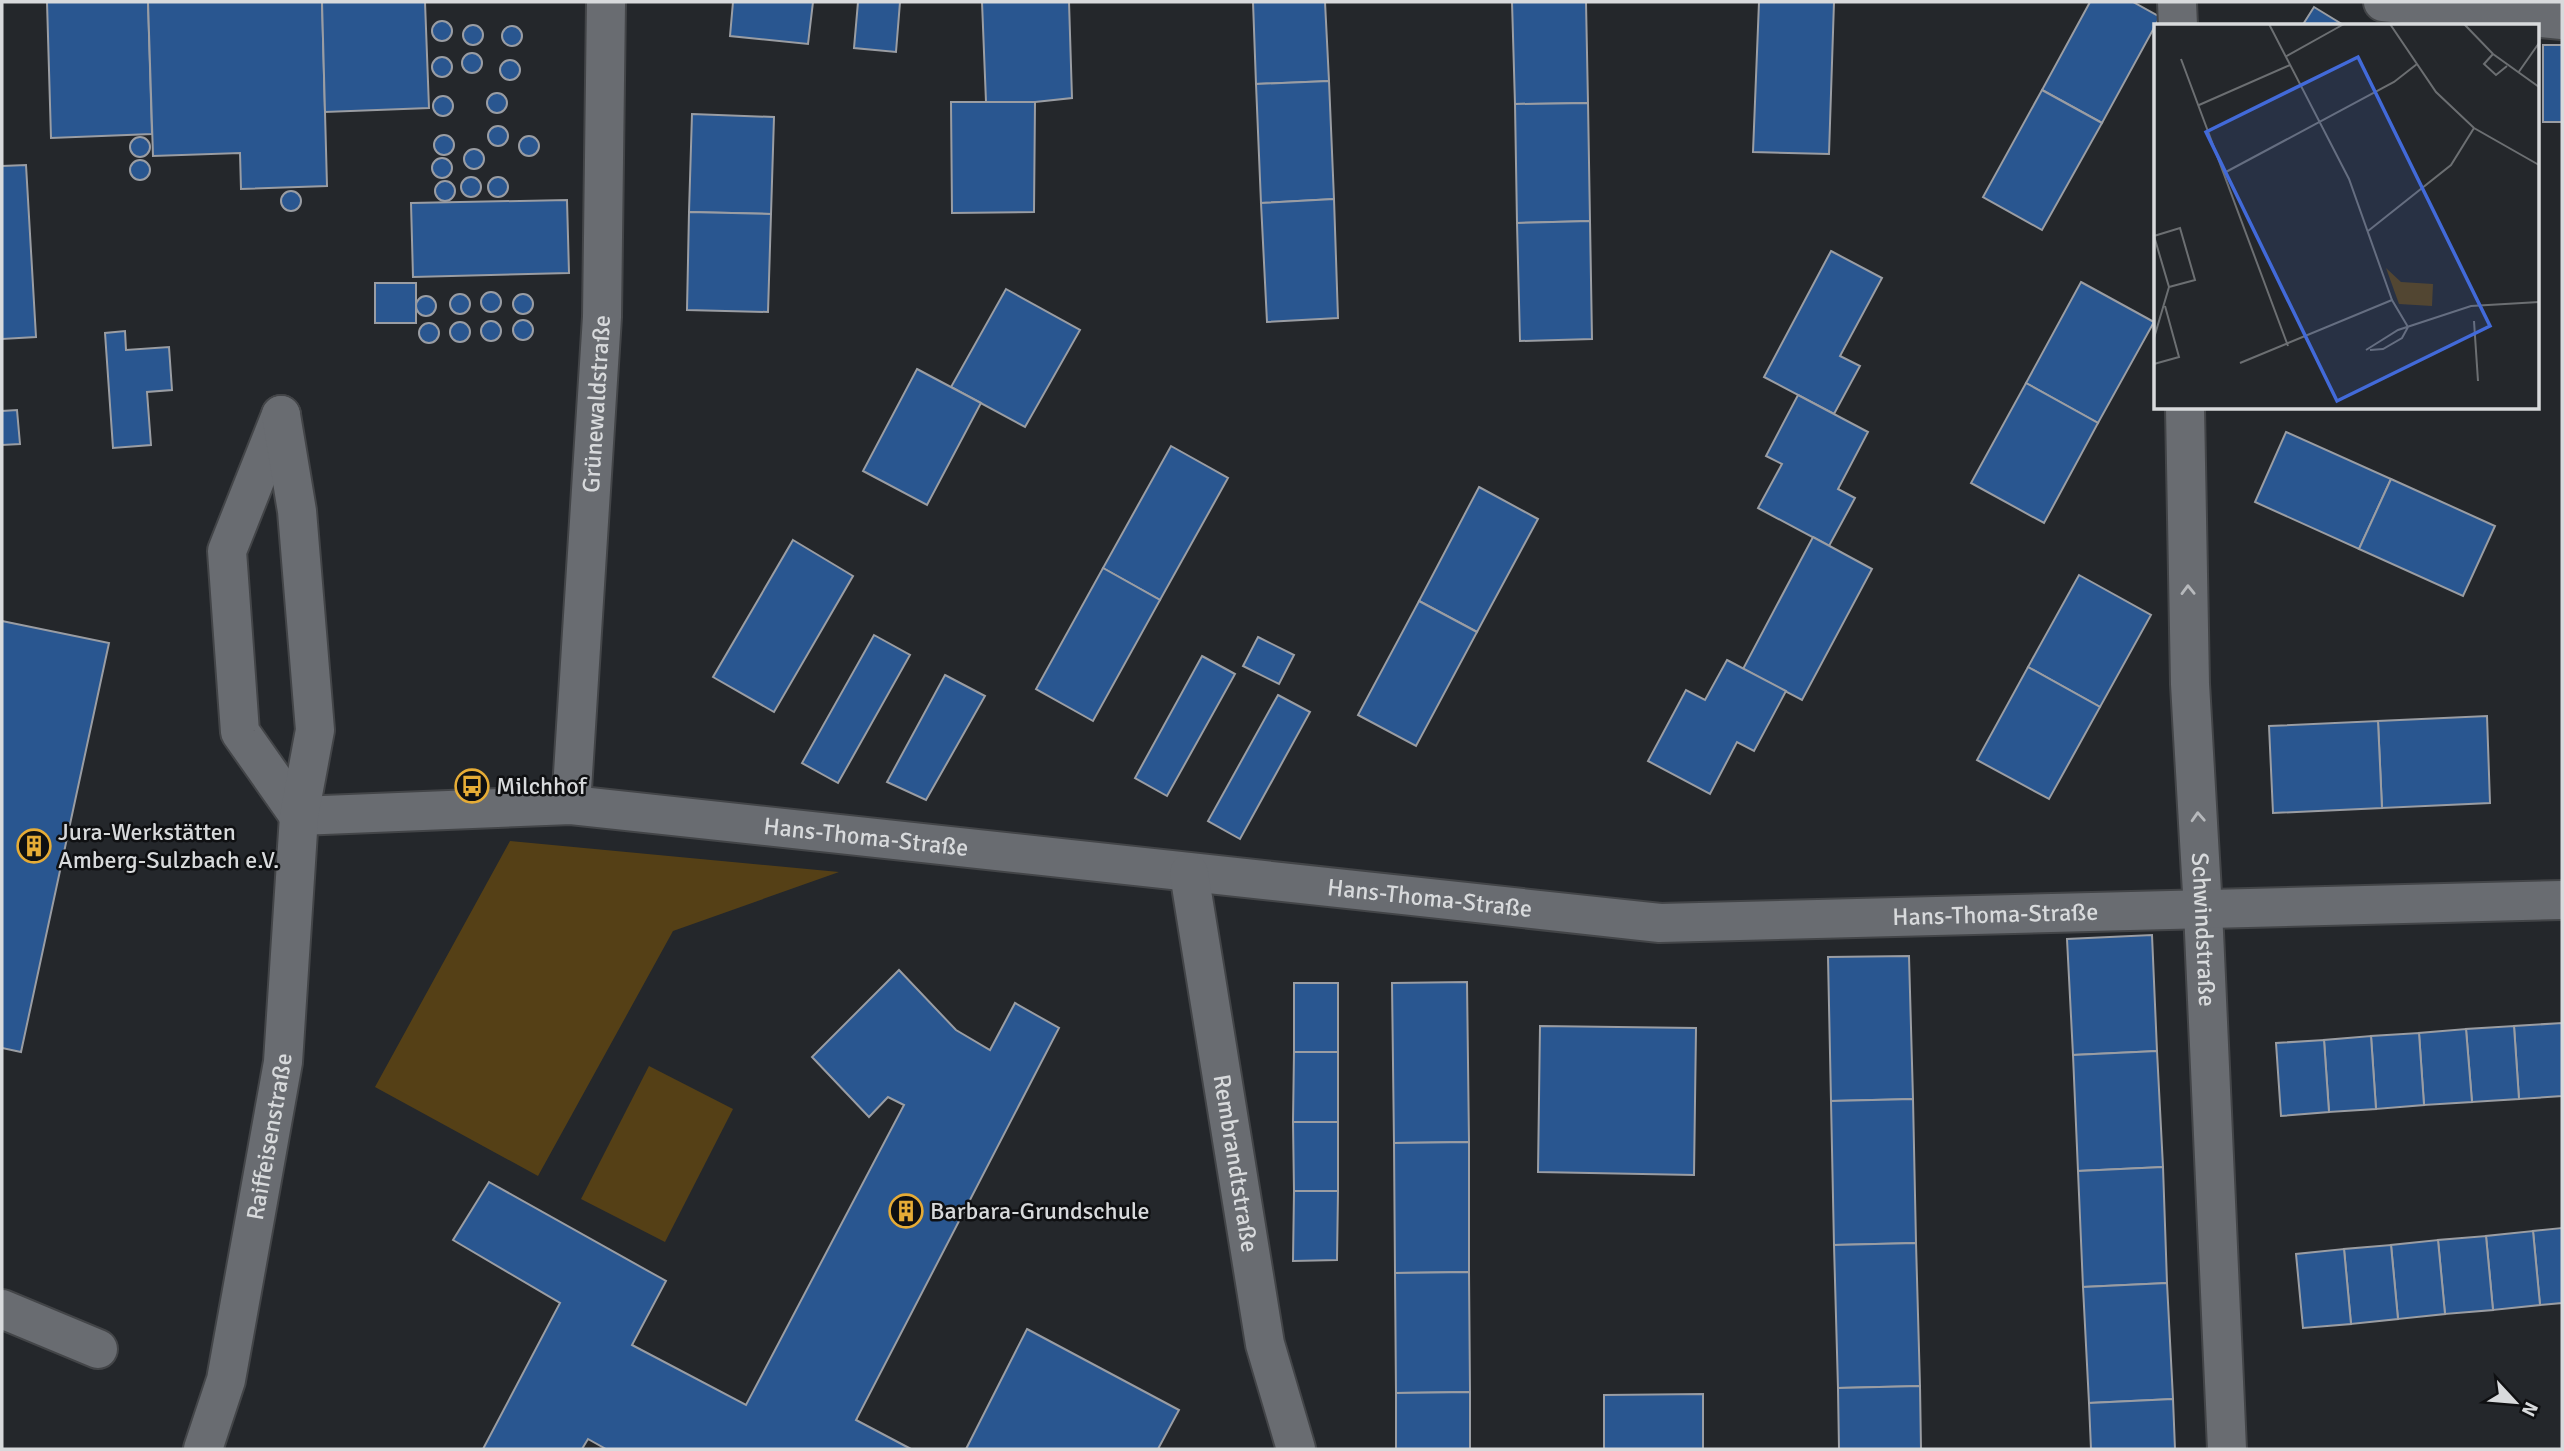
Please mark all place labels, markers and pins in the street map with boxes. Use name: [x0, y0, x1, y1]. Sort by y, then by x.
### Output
bus stop icon: Milchhof: [453, 767, 491, 805]
place label: Milchhof: [496, 771, 587, 801]
place label: Jura-Werkstätten Amberg-Sulzbach e.V.: [58, 817, 279, 875]
building icon: Jura-Werkstätten Amberg-Sulzbach e.V.: [15, 827, 53, 865]
building icon: Barbara-Grundschule: [887, 1192, 925, 1230]
place label: Barbara-Grundschule: [930, 1196, 1150, 1226]

